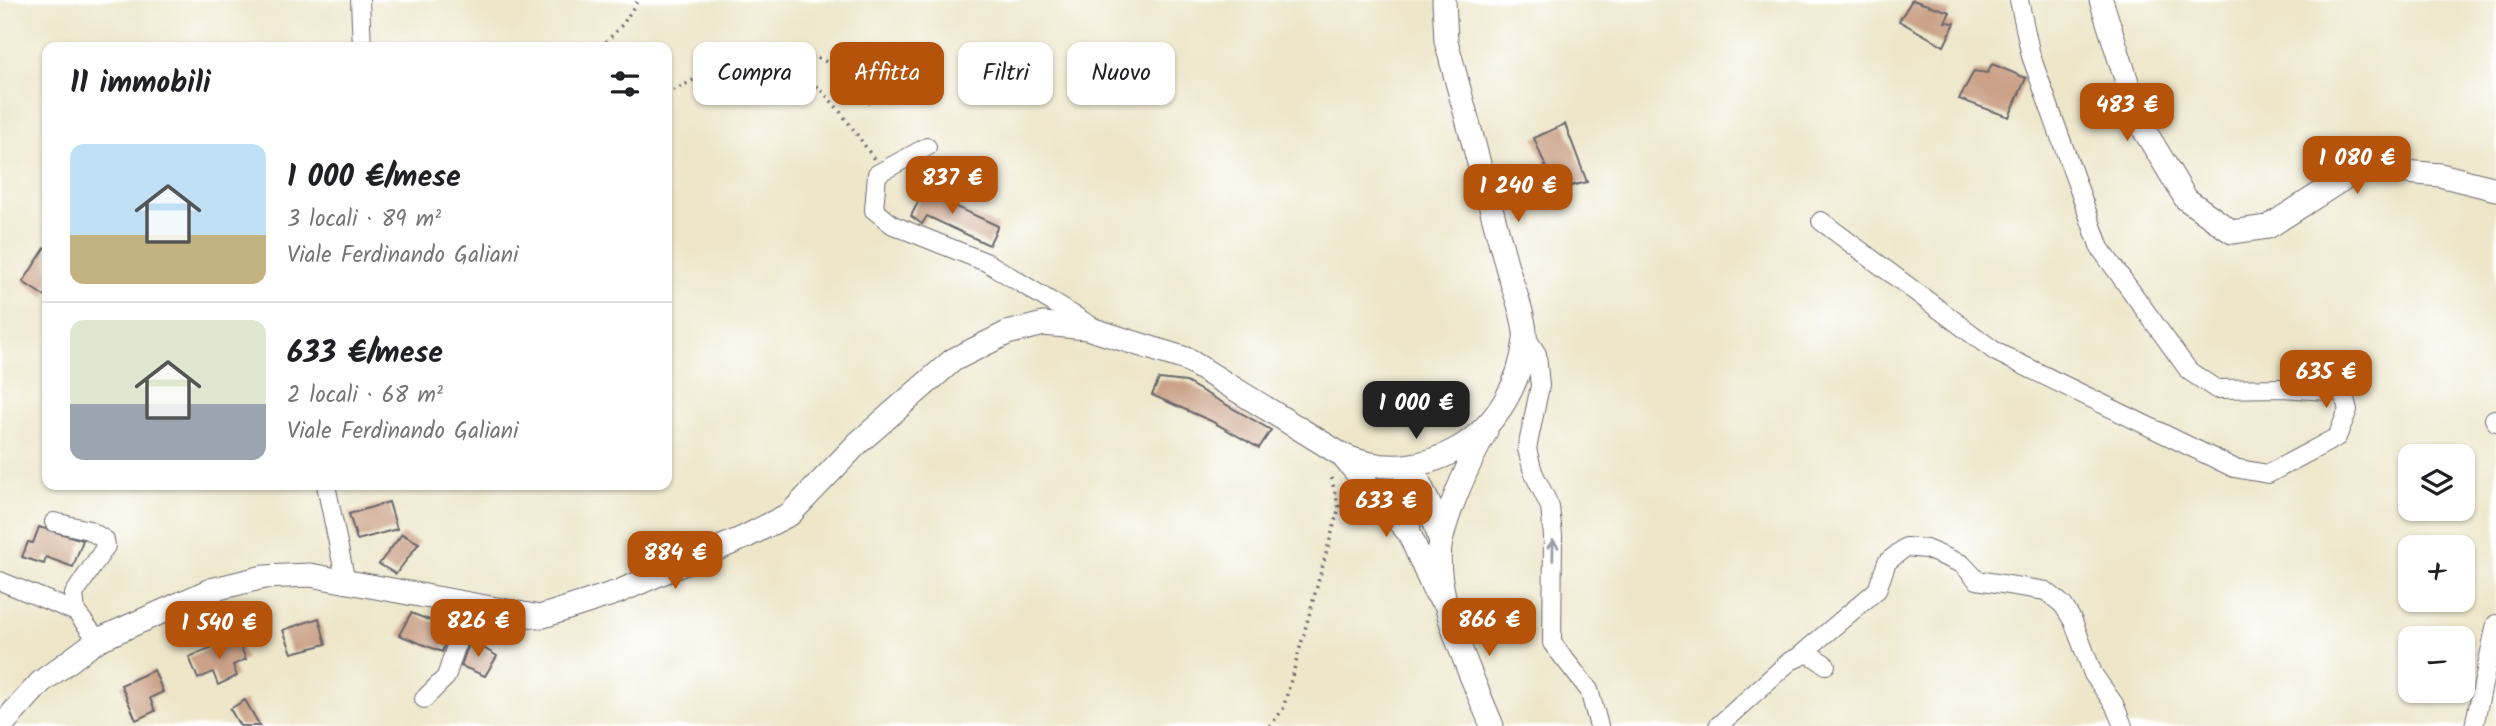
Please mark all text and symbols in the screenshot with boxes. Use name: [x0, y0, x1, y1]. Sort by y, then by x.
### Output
chip: Compra: [693, 42, 816, 105]
chip: Affitta: [830, 42, 944, 105]
chip: Filtri: [958, 42, 1053, 105]
chip: Nuovo: [1067, 42, 1175, 105]
text: 11 immobili: [70, 60, 211, 108]
icon: filters: [606, 65, 644, 103]
pin: 483 €: [2078, 83, 2176, 143]
text: 483 €: [2096, 88, 2158, 124]
pin: 1 080 €: [2292, 136, 2422, 196]
text: 1 080 €: [2319, 141, 2395, 177]
text: 1 000 €/mese: [287, 154, 461, 202]
pin: 837 €: [903, 156, 1001, 216]
text: 837 €: [922, 161, 982, 197]
pin: 1 240 €: [1453, 164, 1583, 224]
text: 1 240 €: [1480, 169, 1556, 205]
icon: home: [126, 172, 210, 256]
text: 3 locali · 89 m²: [287, 202, 441, 238]
text: Viale Ferdinando Galiani: [287, 238, 519, 274]
text: 633 €/mese: [287, 330, 443, 378]
icon: home: [126, 348, 210, 432]
pin: 635 €: [2277, 350, 2375, 410]
text: 635 €: [2296, 355, 2356, 391]
text: 2 locali · 68 m²: [287, 378, 443, 414]
pin: 1 000 €: [1351, 382, 1481, 441]
text: 1 000 €: [1379, 386, 1453, 422]
text: Viale Ferdinando Galiani: [287, 414, 519, 450]
map controls: [2398, 444, 2475, 703]
button: layers: [2398, 444, 2475, 521]
pin: 633 €: [1337, 480, 1435, 539]
text: 633 €: [1355, 484, 1417, 520]
pin: 884 €: [626, 532, 724, 591]
button: +: [2398, 535, 2475, 612]
text: 884 €: [643, 536, 707, 572]
one-way arrow: [1546, 538, 1560, 561]
pin: 866 €: [1440, 598, 1538, 658]
pin: 826 €: [429, 600, 527, 659]
pin: 1 540 €: [154, 602, 284, 661]
text: 866 €: [1458, 603, 1520, 639]
text: 826 €: [447, 604, 509, 640]
text: 1 540 €: [181, 606, 257, 642]
button: −: [2398, 626, 2475, 703]

